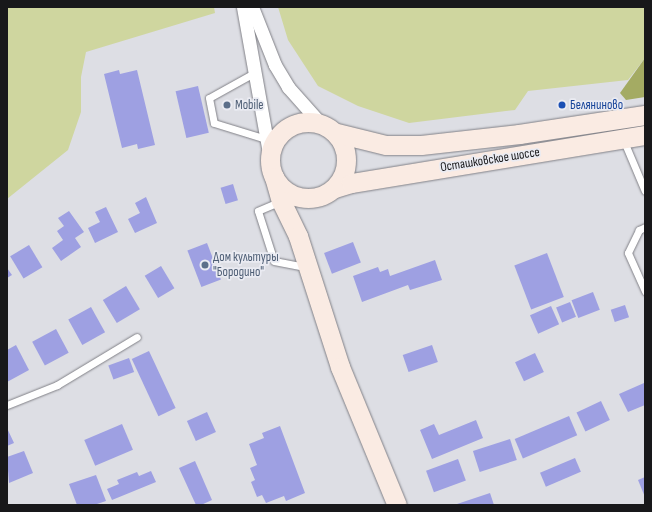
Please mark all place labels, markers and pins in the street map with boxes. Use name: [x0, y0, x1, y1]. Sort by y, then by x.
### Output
place label: Mobile: [235, 97, 264, 113]
place label: Беляниново: [570, 97, 623, 113]
marker: Mobile: [222, 100, 232, 110]
marker: Беляниново: [557, 100, 567, 110]
place label: Дом культуры "Бородино": [213, 250, 279, 281]
marker: Дом культуры "Бородино": [200, 260, 210, 270]

